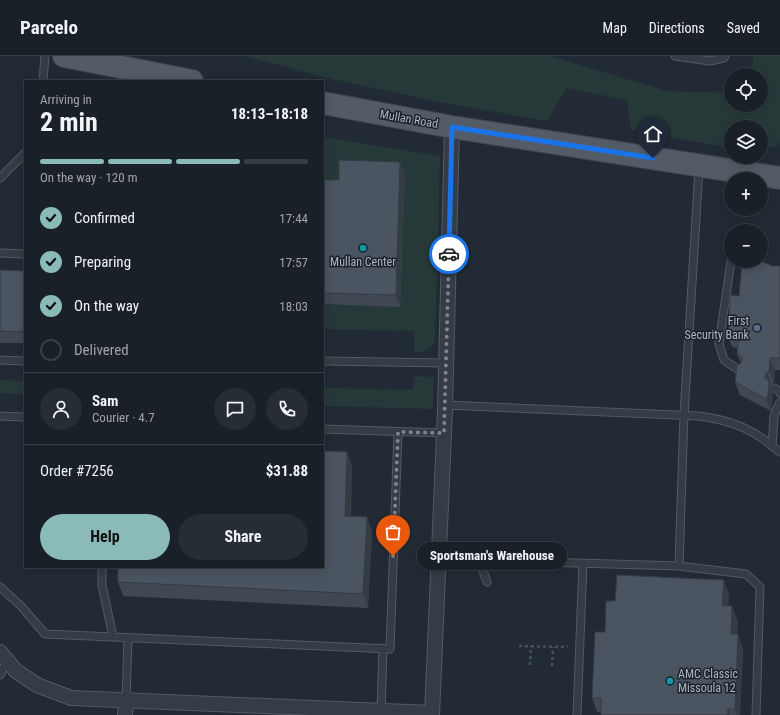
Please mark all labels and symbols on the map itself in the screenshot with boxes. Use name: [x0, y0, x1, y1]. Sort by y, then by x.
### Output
street label: Mullan Road: [379, 107, 439, 131]
pin: [636, 117, 670, 158]
courier: [429, 234, 469, 274]
marker: Mullan Center: [358, 243, 368, 253]
place label: Mullan Center: [330, 255, 396, 269]
place label: First Security Bank: [685, 314, 750, 342]
marker: First Security Bank: [752, 323, 762, 333]
pin: [376, 515, 410, 556]
callout: Sportsman's Warehouse: [417, 542, 567, 570]
place label: AMC Classic Missoula 12: [678, 667, 739, 695]
marker: AMC Classic Missoula 12: [665, 676, 675, 686]

